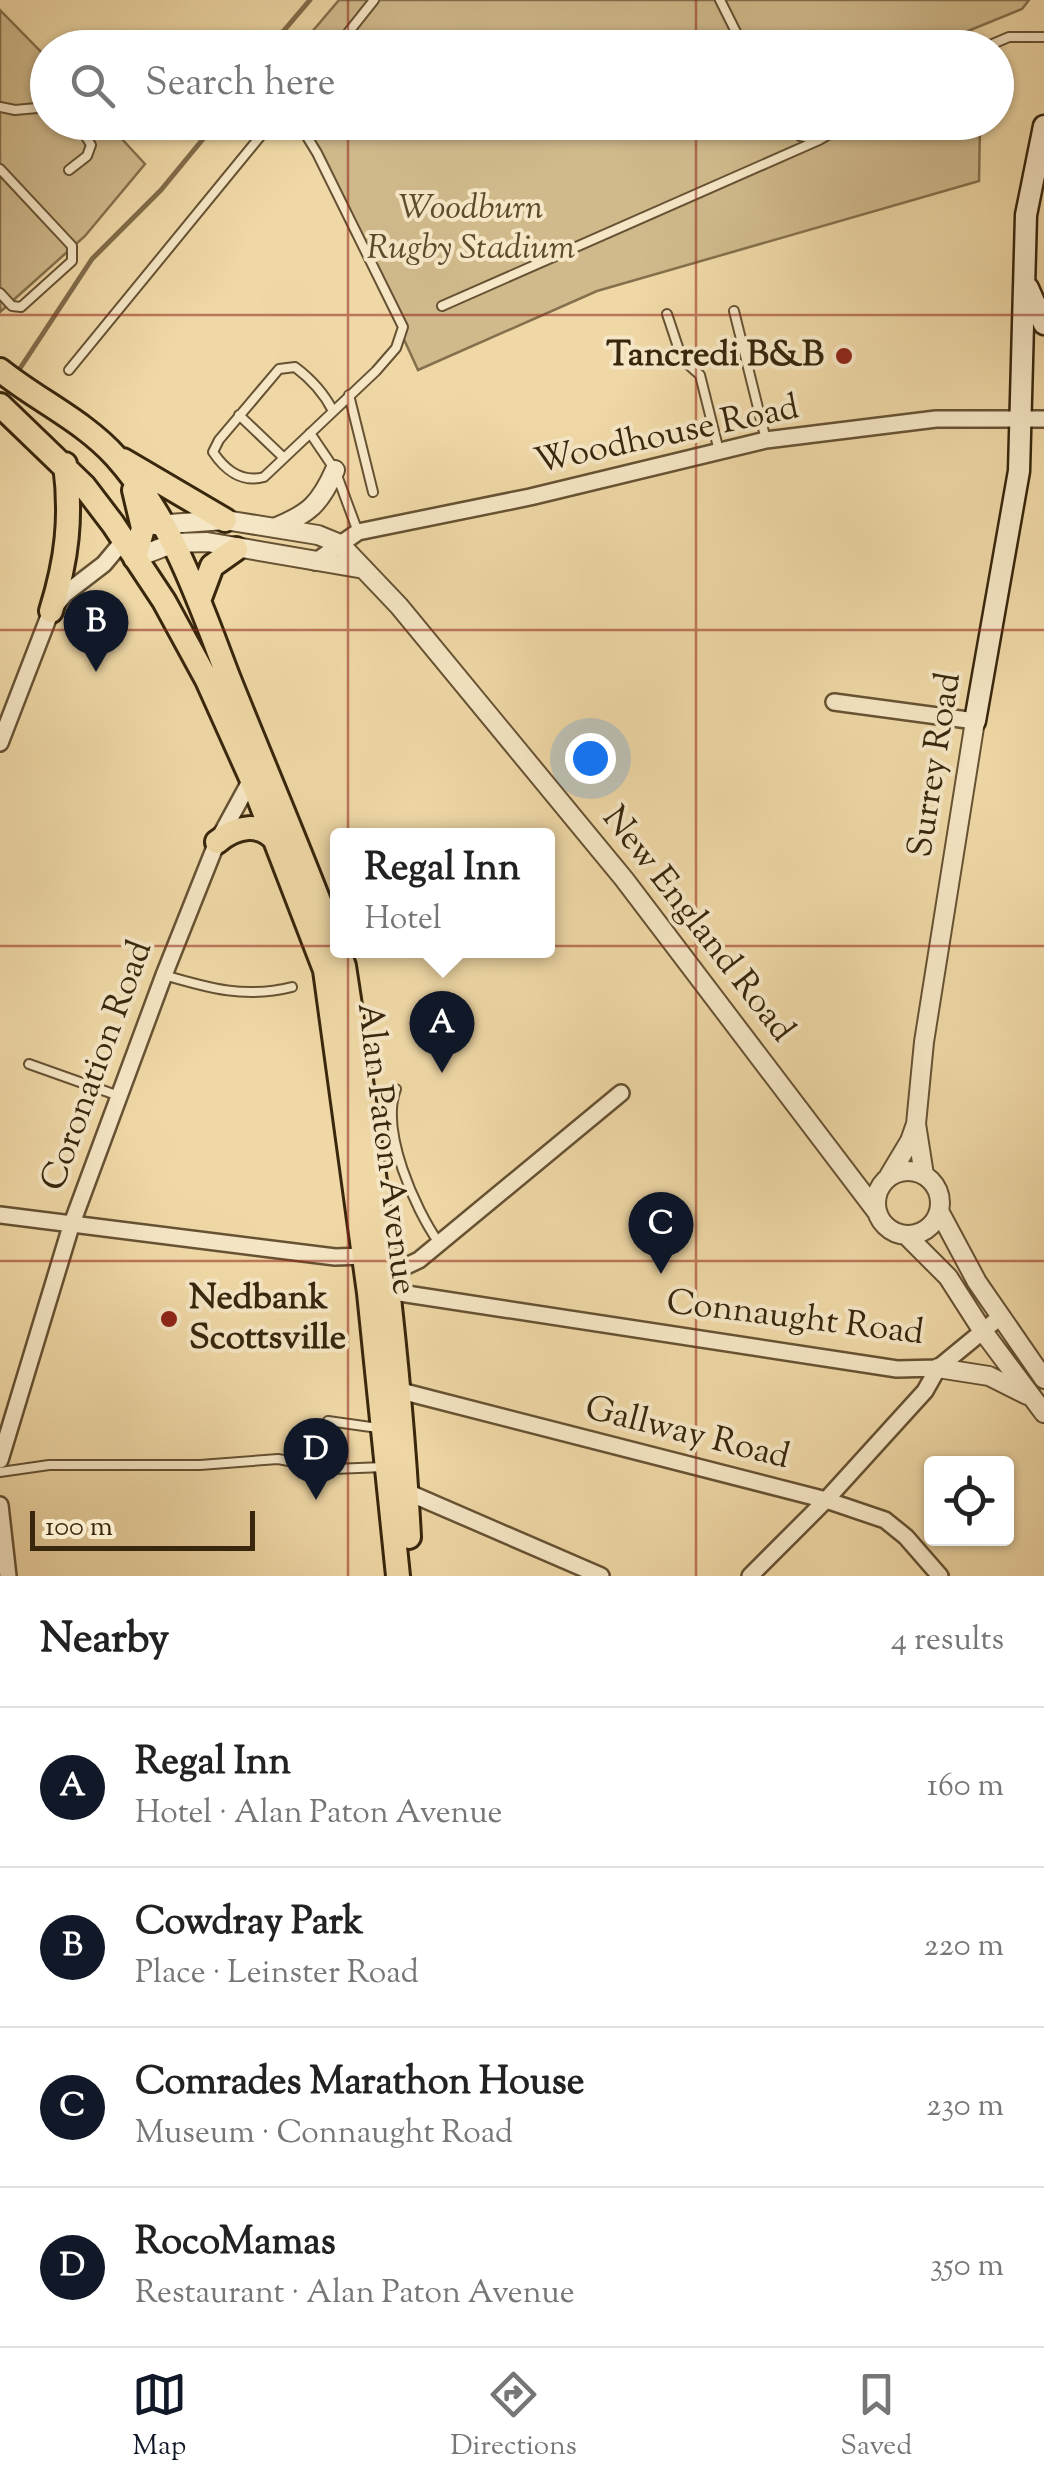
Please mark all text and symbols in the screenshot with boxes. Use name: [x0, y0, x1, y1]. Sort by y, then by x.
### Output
search box: [30, 30, 1014, 140]
icon: search: [65, 58, 120, 113]
text: Search here: [145, 58, 336, 112]
park label: Woodburn Rugby Stadium: [367, 184, 575, 275]
place label: Tancredi B&B: [606, 331, 824, 382]
marker: Tancredi B&B: [833, 345, 855, 367]
street label: Woodhouse Road: [530, 383, 804, 489]
pin: B: [64, 590, 128, 672]
street label: Surrey Road: [896, 669, 976, 861]
your location: [565, 733, 616, 784]
street label: New England Road: [588, 796, 806, 1054]
popup: [330, 828, 555, 958]
text: Regal Inn: [364, 843, 521, 897]
text: Hotel: [364, 897, 442, 943]
street label: Coronation Road: [29, 934, 167, 1198]
pin: A: [410, 990, 474, 1073]
street label: Alan Paton Avenue: [342, 1000, 428, 1298]
pin: C: [628, 1192, 694, 1274]
place label: Nedbank Scottsville: [189, 1274, 346, 1365]
street label: Connaught Road: [663, 1278, 927, 1360]
marker: Nedbank Scottsville: [158, 1308, 180, 1330]
street label: Gallway Road: [579, 1384, 795, 1484]
pin: D: [284, 1418, 348, 1500]
map controls: [924, 1456, 1014, 1546]
button: locate: [924, 1456, 1014, 1546]
scale bar: [30, 1506, 255, 1550]
text: 100 m: [45, 1508, 113, 1548]
text: Nearby: [40, 1611, 169, 1671]
text: 4 results: [891, 1618, 1004, 1664]
text: Regal Inn: [135, 1737, 291, 1791]
text: A: [60, 1764, 85, 1810]
text: 160 m: [927, 1764, 1004, 1810]
text: Hotel · Alan Paton Avenue: [135, 1791, 503, 1837]
text: Cowdray Park: [135, 1897, 364, 1951]
text: B: [62, 1924, 83, 1970]
text: 220 m: [924, 1924, 1004, 1970]
text: Place · Leinster Road: [135, 1951, 419, 1997]
text: Comrades Marathon House: [135, 2057, 584, 2111]
text: C: [60, 2084, 85, 2130]
text: 230 m: [926, 2084, 1004, 2130]
text: Museum · Connaught Road: [135, 2111, 513, 2157]
text: RocoMamas: [135, 2217, 336, 2271]
text: D: [60, 2244, 85, 2290]
text: 350 m: [930, 2244, 1004, 2290]
text: Restaurant · Alan Paton Avenue: [135, 2271, 575, 2317]
tab: Map: [132, 2367, 187, 2467]
tab: Directions: [450, 2367, 577, 2467]
tab: Saved: [840, 2367, 912, 2467]

